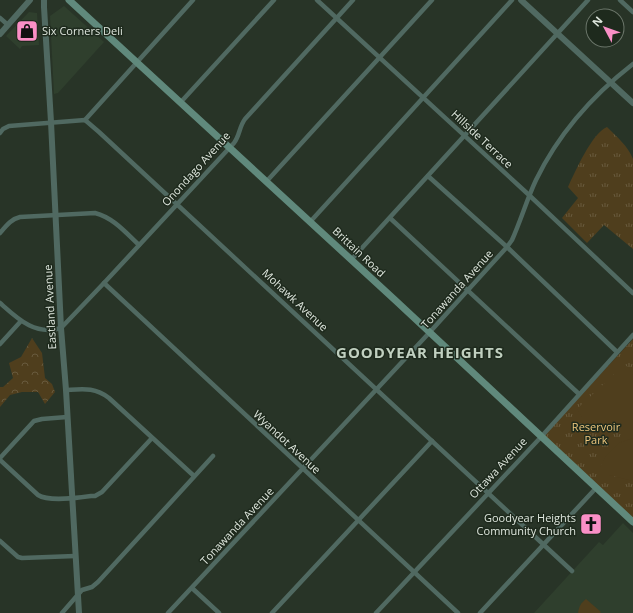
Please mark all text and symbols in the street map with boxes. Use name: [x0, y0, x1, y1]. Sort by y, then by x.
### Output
north arrow: [585, 8, 625, 48]
text: N: [588, 13, 606, 29]
shop icon: Six Corners Deli: [14, 18, 40, 44]
place label: Six Corners Deli: [42, 23, 123, 38]
street label: Hillside Terrace: [448, 106, 516, 171]
street label: Onondago Avenue: [158, 128, 233, 209]
street label: Brittain Road: [330, 223, 389, 280]
street label: Tonawanda Avenue: [417, 246, 496, 331]
street label: Eastland Avenue: [40, 264, 59, 350]
street label: Mohawk Avenue: [259, 265, 331, 334]
district label: GOODYEAR HEIGHTS: [336, 342, 504, 362]
street label: Wyandot Avenue: [250, 406, 324, 477]
park label: Reservoir Park: [572, 419, 621, 447]
street label: Ottawa Avenue: [465, 434, 530, 501]
street label: Tonawanda Avenue: [197, 484, 277, 568]
place label: Goodyear Heights Community Church: [477, 510, 576, 538]
church icon: Goodyear Heights Community Church: [578, 511, 604, 537]

